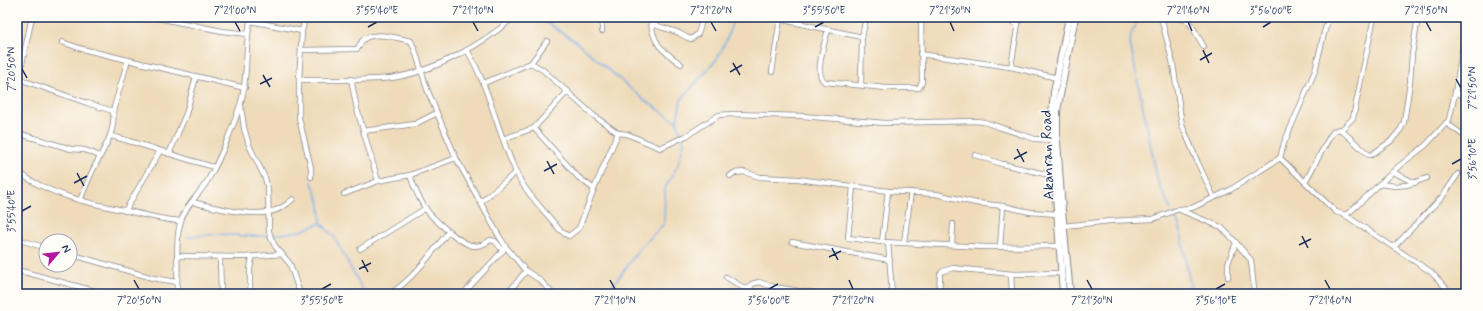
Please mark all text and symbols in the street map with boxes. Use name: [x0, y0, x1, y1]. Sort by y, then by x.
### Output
text: 7°21'00"N: [214, 4, 257, 18]
text: 3°55'40"E: [356, 4, 398, 18]
text: 7°21'10"N: [452, 4, 494, 18]
text: 7°21'20"N: [690, 4, 732, 18]
text: 3°55'50"E: [803, 4, 845, 18]
text: 7°21'30"N: [929, 4, 971, 18]
text: 7°21'40"N: [1167, 4, 1210, 18]
text: 3°56'00"E: [1250, 4, 1292, 18]
text: 7°21'50"N: [1405, 4, 1448, 18]
text: 7°20'50"N: [5, 47, 19, 91]
text: 7°21'50"N: [1466, 66, 1480, 109]
street label: Akanran Road: [1036, 109, 1060, 201]
text: 3°56'10"E: [1466, 138, 1480, 180]
text: 3°55'40"E: [5, 190, 19, 232]
north arrow: [38, 233, 78, 273]
text: N: [58, 242, 74, 255]
text: 7°20'50"N: [117, 294, 161, 308]
text: 3°55'50"E: [301, 294, 343, 308]
text: 7°21'10"N: [594, 294, 636, 308]
text: 3°56'00"E: [748, 294, 790, 308]
text: 7°21'20"N: [832, 294, 874, 308]
text: 7°21'30"N: [1071, 294, 1113, 308]
text: 3°56'10"E: [1195, 294, 1237, 308]
text: 7°21'40"N: [1309, 294, 1352, 308]

